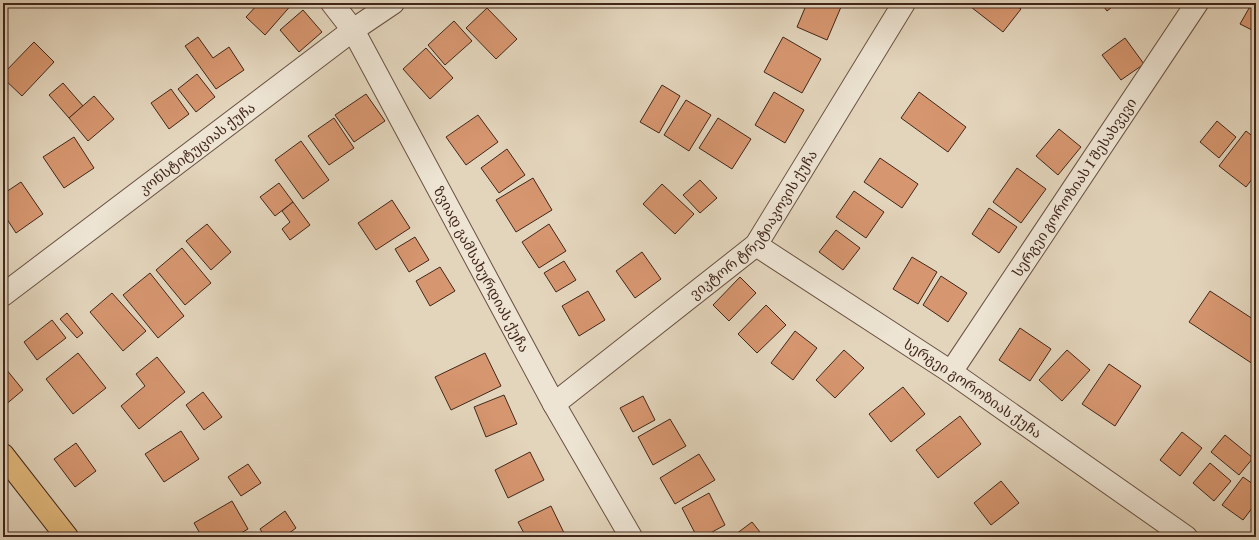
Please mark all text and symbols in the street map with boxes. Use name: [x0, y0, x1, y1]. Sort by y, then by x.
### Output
street label: სერგეი გოროზიას I შესახვევი: [1008, 95, 1140, 280]
street label: კონსტიტუციას ქუჩა: [135, 99, 258, 198]
street label: ვიკტორ ტრეტიაკოვის ქუჩა: [686, 147, 821, 302]
street label: ზვიად გამსახურდიას ქუჩა: [430, 184, 533, 355]
street label: სერგეი გოროზიას ქუჩა: [901, 335, 1045, 442]

